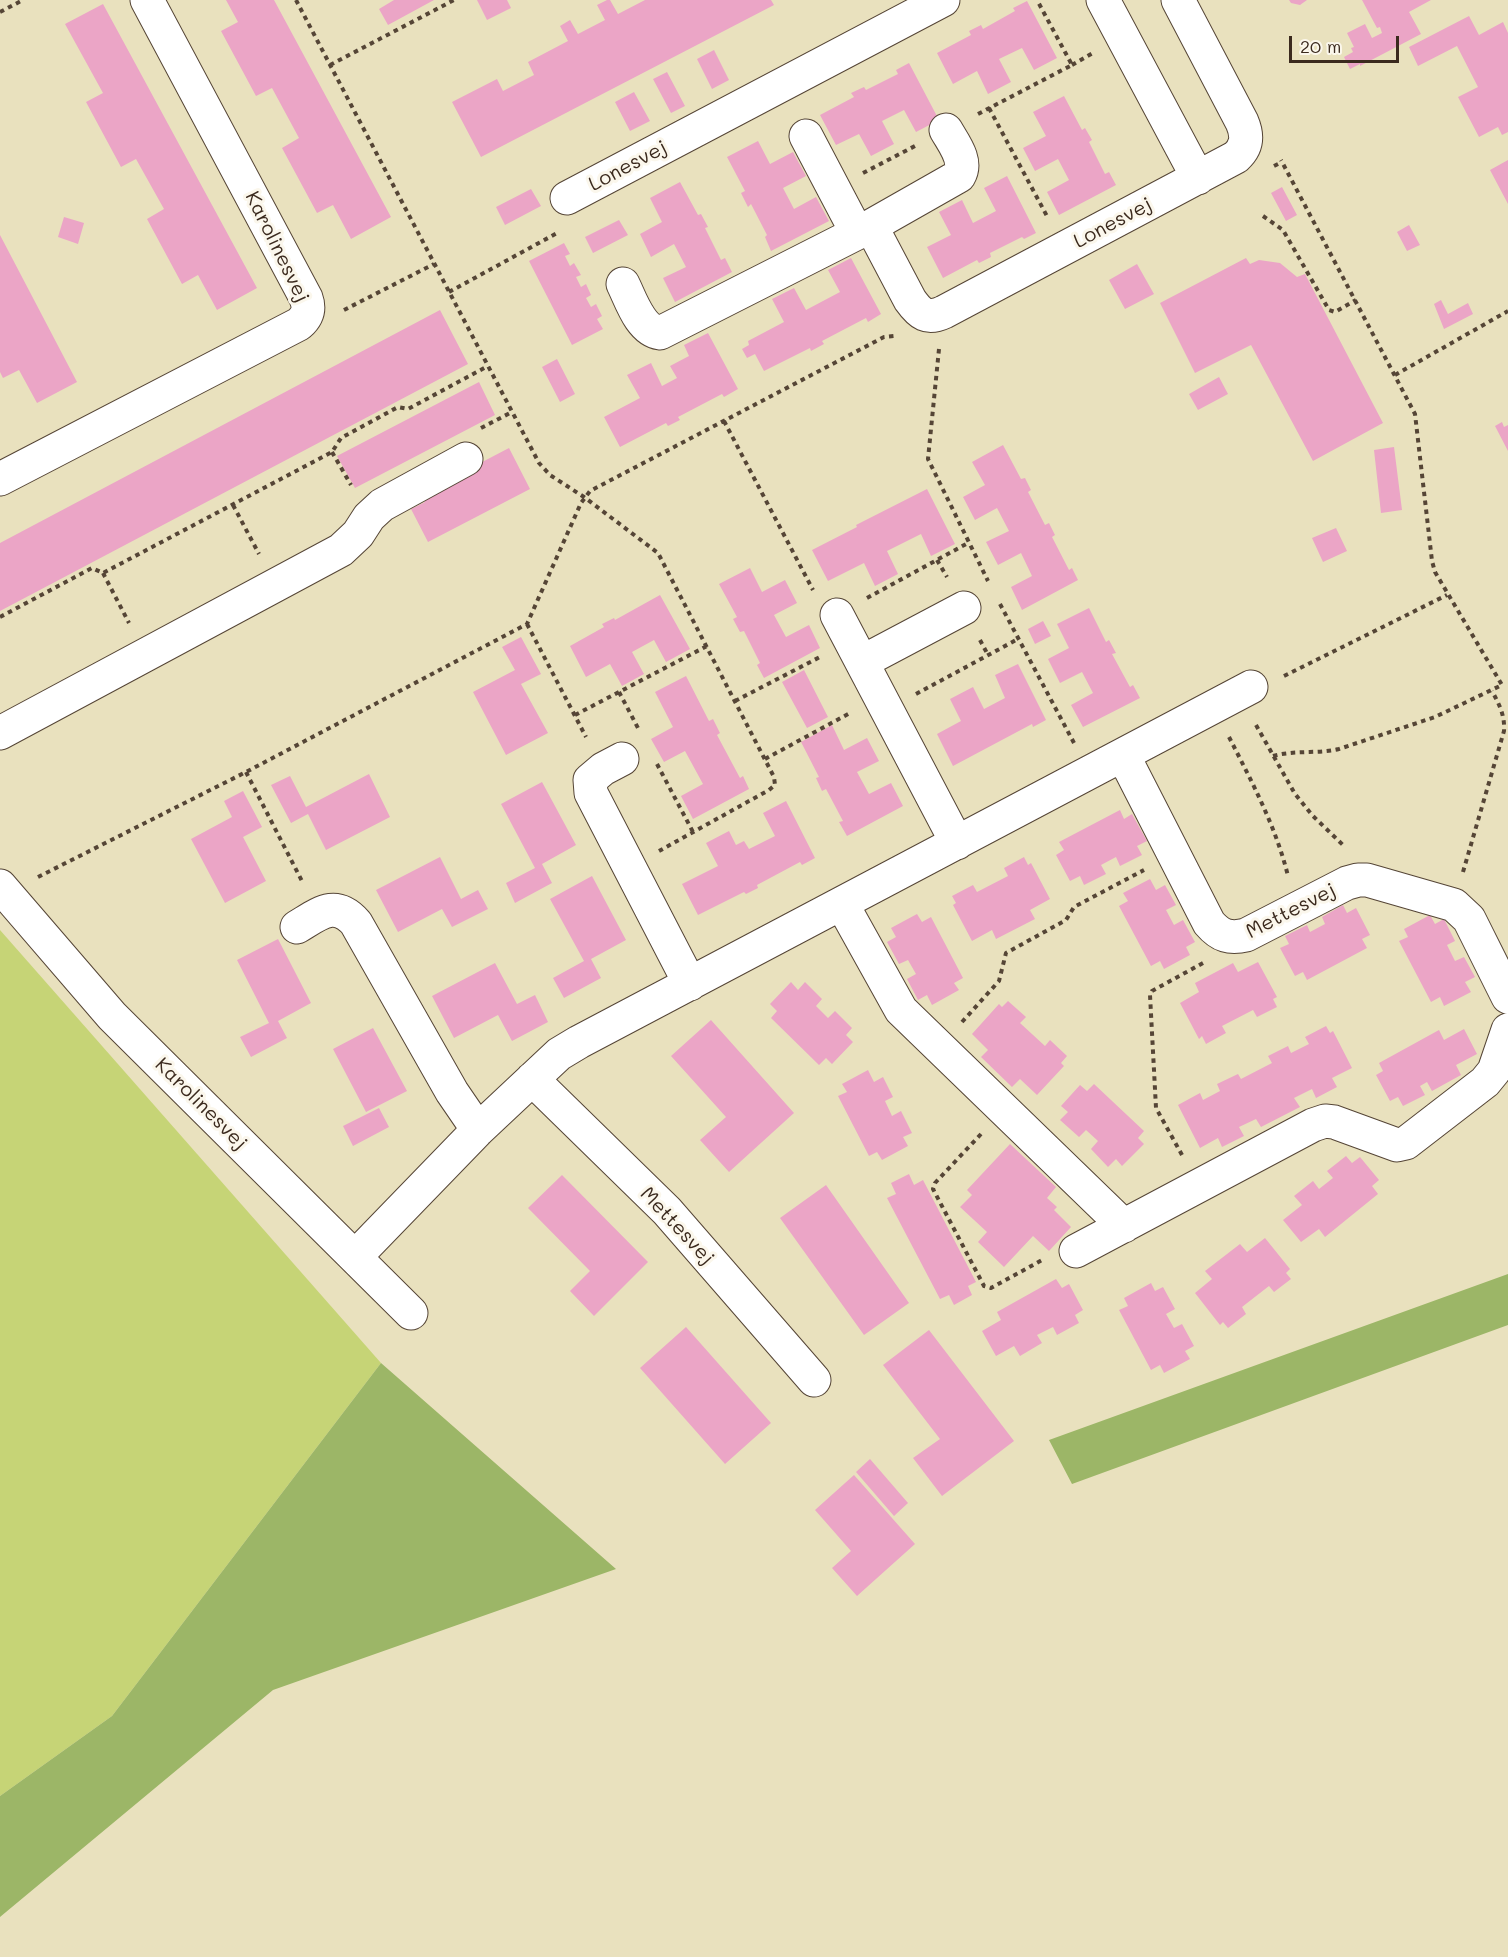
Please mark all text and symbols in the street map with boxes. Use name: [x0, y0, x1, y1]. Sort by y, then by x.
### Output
scale bar: [1292, 24, 1402, 62]
text: 20 m: [1300, 34, 1341, 58]
street label: Lonesvej: [585, 135, 671, 197]
street label: Karolinesvej: [240, 188, 314, 306]
street label: Lonesvej: [1070, 192, 1156, 254]
street label: Mettesvej: [1242, 878, 1340, 944]
street label: Karolinesvej: [150, 1053, 252, 1155]
street label: Mettesvej: [635, 1182, 719, 1270]

